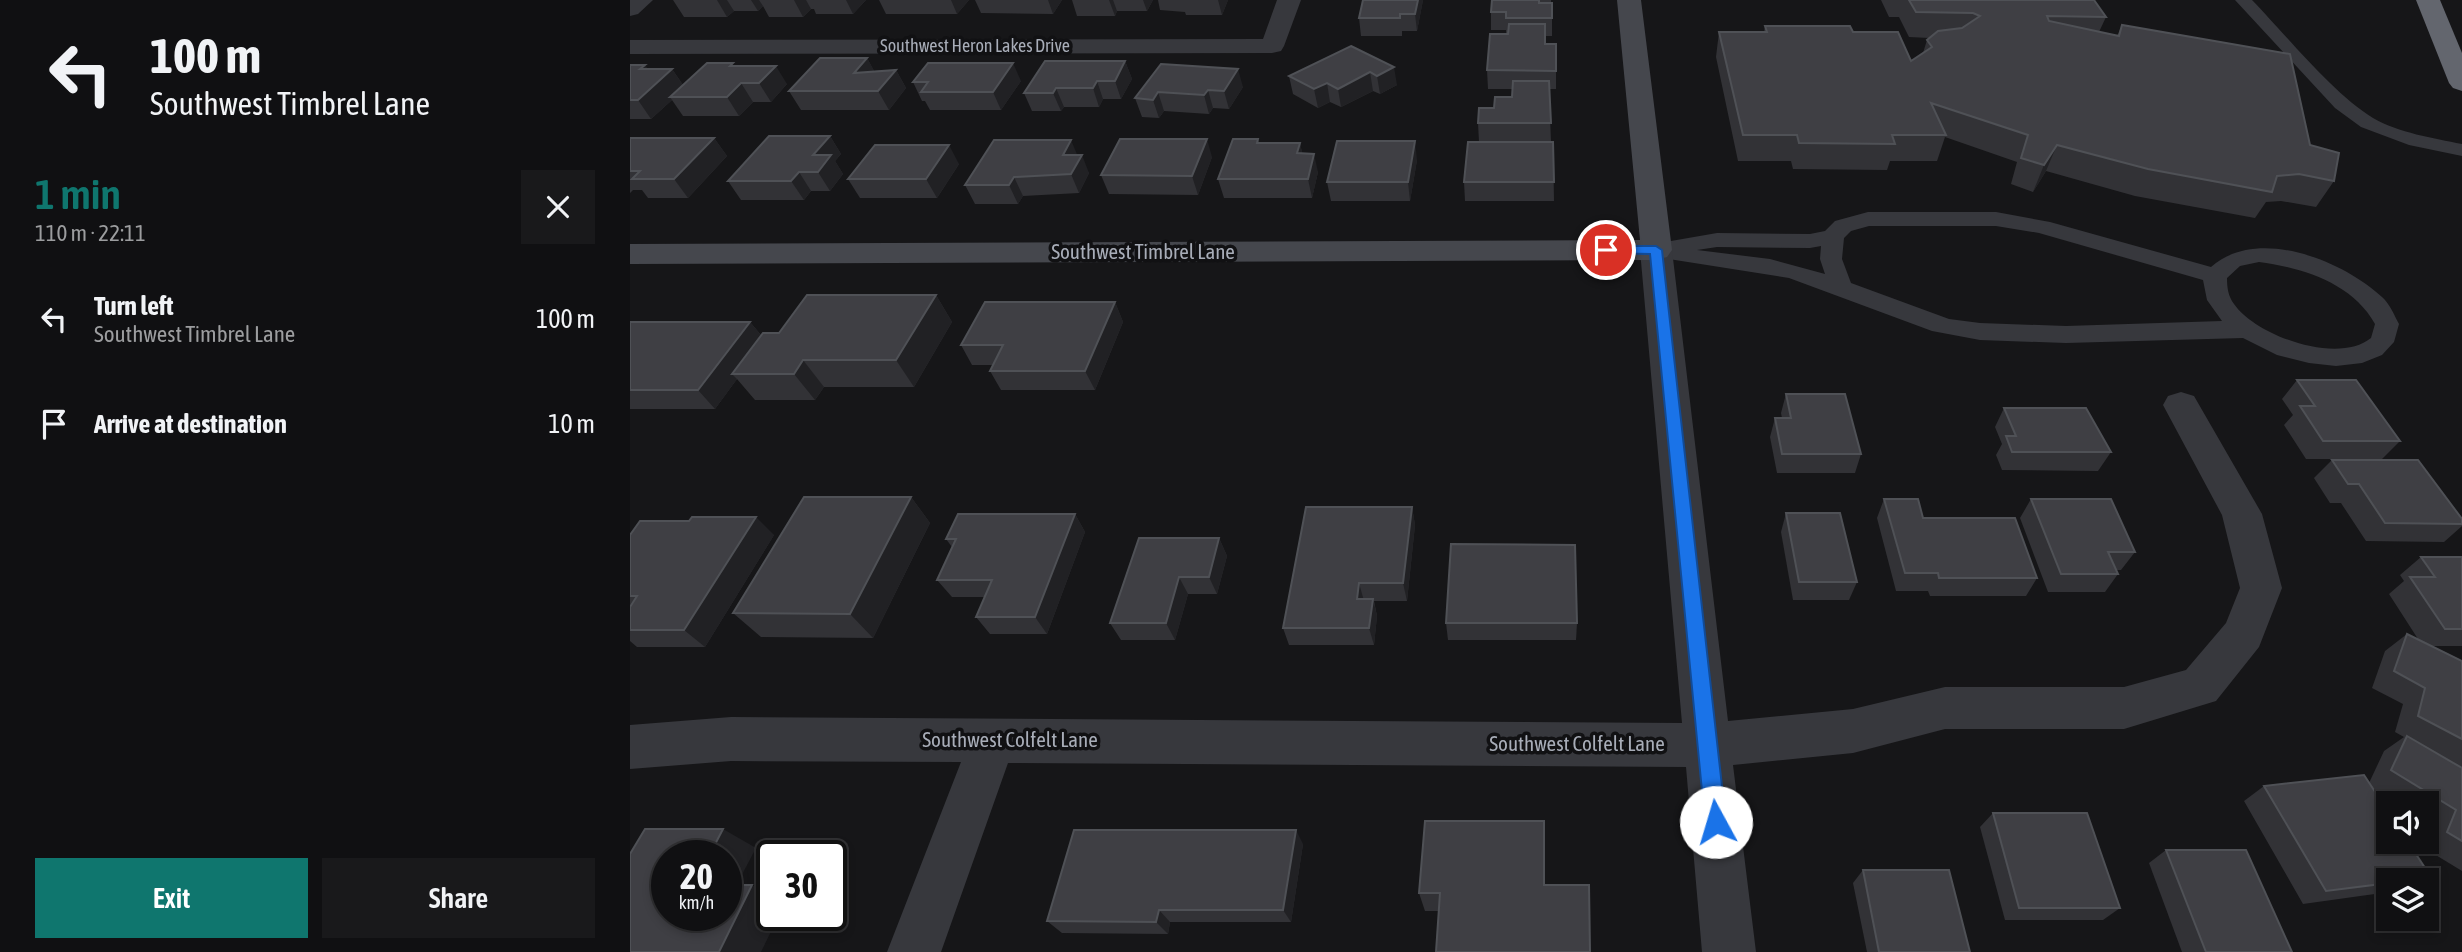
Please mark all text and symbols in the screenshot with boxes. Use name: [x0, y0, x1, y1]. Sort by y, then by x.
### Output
text: 100 m: [150, 27, 261, 83]
icon: left: [35, 28, 126, 119]
street label: Southwest Heron Lakes Drive: [880, 35, 1070, 56]
text: Southwest Timbrel Lane: [150, 85, 430, 122]
text: 1 min: [35, 170, 121, 218]
button: close: [521, 170, 595, 244]
text: 110 m · 22:11: [35, 220, 146, 246]
pin: [1576, 220, 1636, 280]
icon: arrive: [1587, 231, 1625, 269]
street label: Southwest Timbrel Lane: [1051, 239, 1235, 263]
text: Turn left: [94, 291, 174, 321]
icon: left: [35, 300, 73, 338]
text: 100 m: [536, 304, 595, 334]
text: Southwest Timbrel Lane: [94, 321, 295, 347]
icon: arrive: [35, 405, 73, 443]
text: Arrive at destination: [94, 409, 287, 439]
text: 10 m: [548, 409, 595, 439]
street label: Southwest Colfelt Lane: [922, 727, 1098, 751]
street label: Southwest Colfelt Lane: [1489, 731, 1665, 755]
position arrow: [1679, 785, 1753, 859]
map controls: [2376, 791, 2439, 931]
button: sound: [2376, 791, 2439, 854]
speed limit sign: 30: [756, 840, 847, 931]
text: 20: [680, 856, 713, 896]
button: Exit: [35, 858, 308, 938]
button: Share: [322, 858, 595, 938]
button: layers: [2376, 868, 2439, 931]
text: km/h: [679, 892, 714, 913]

